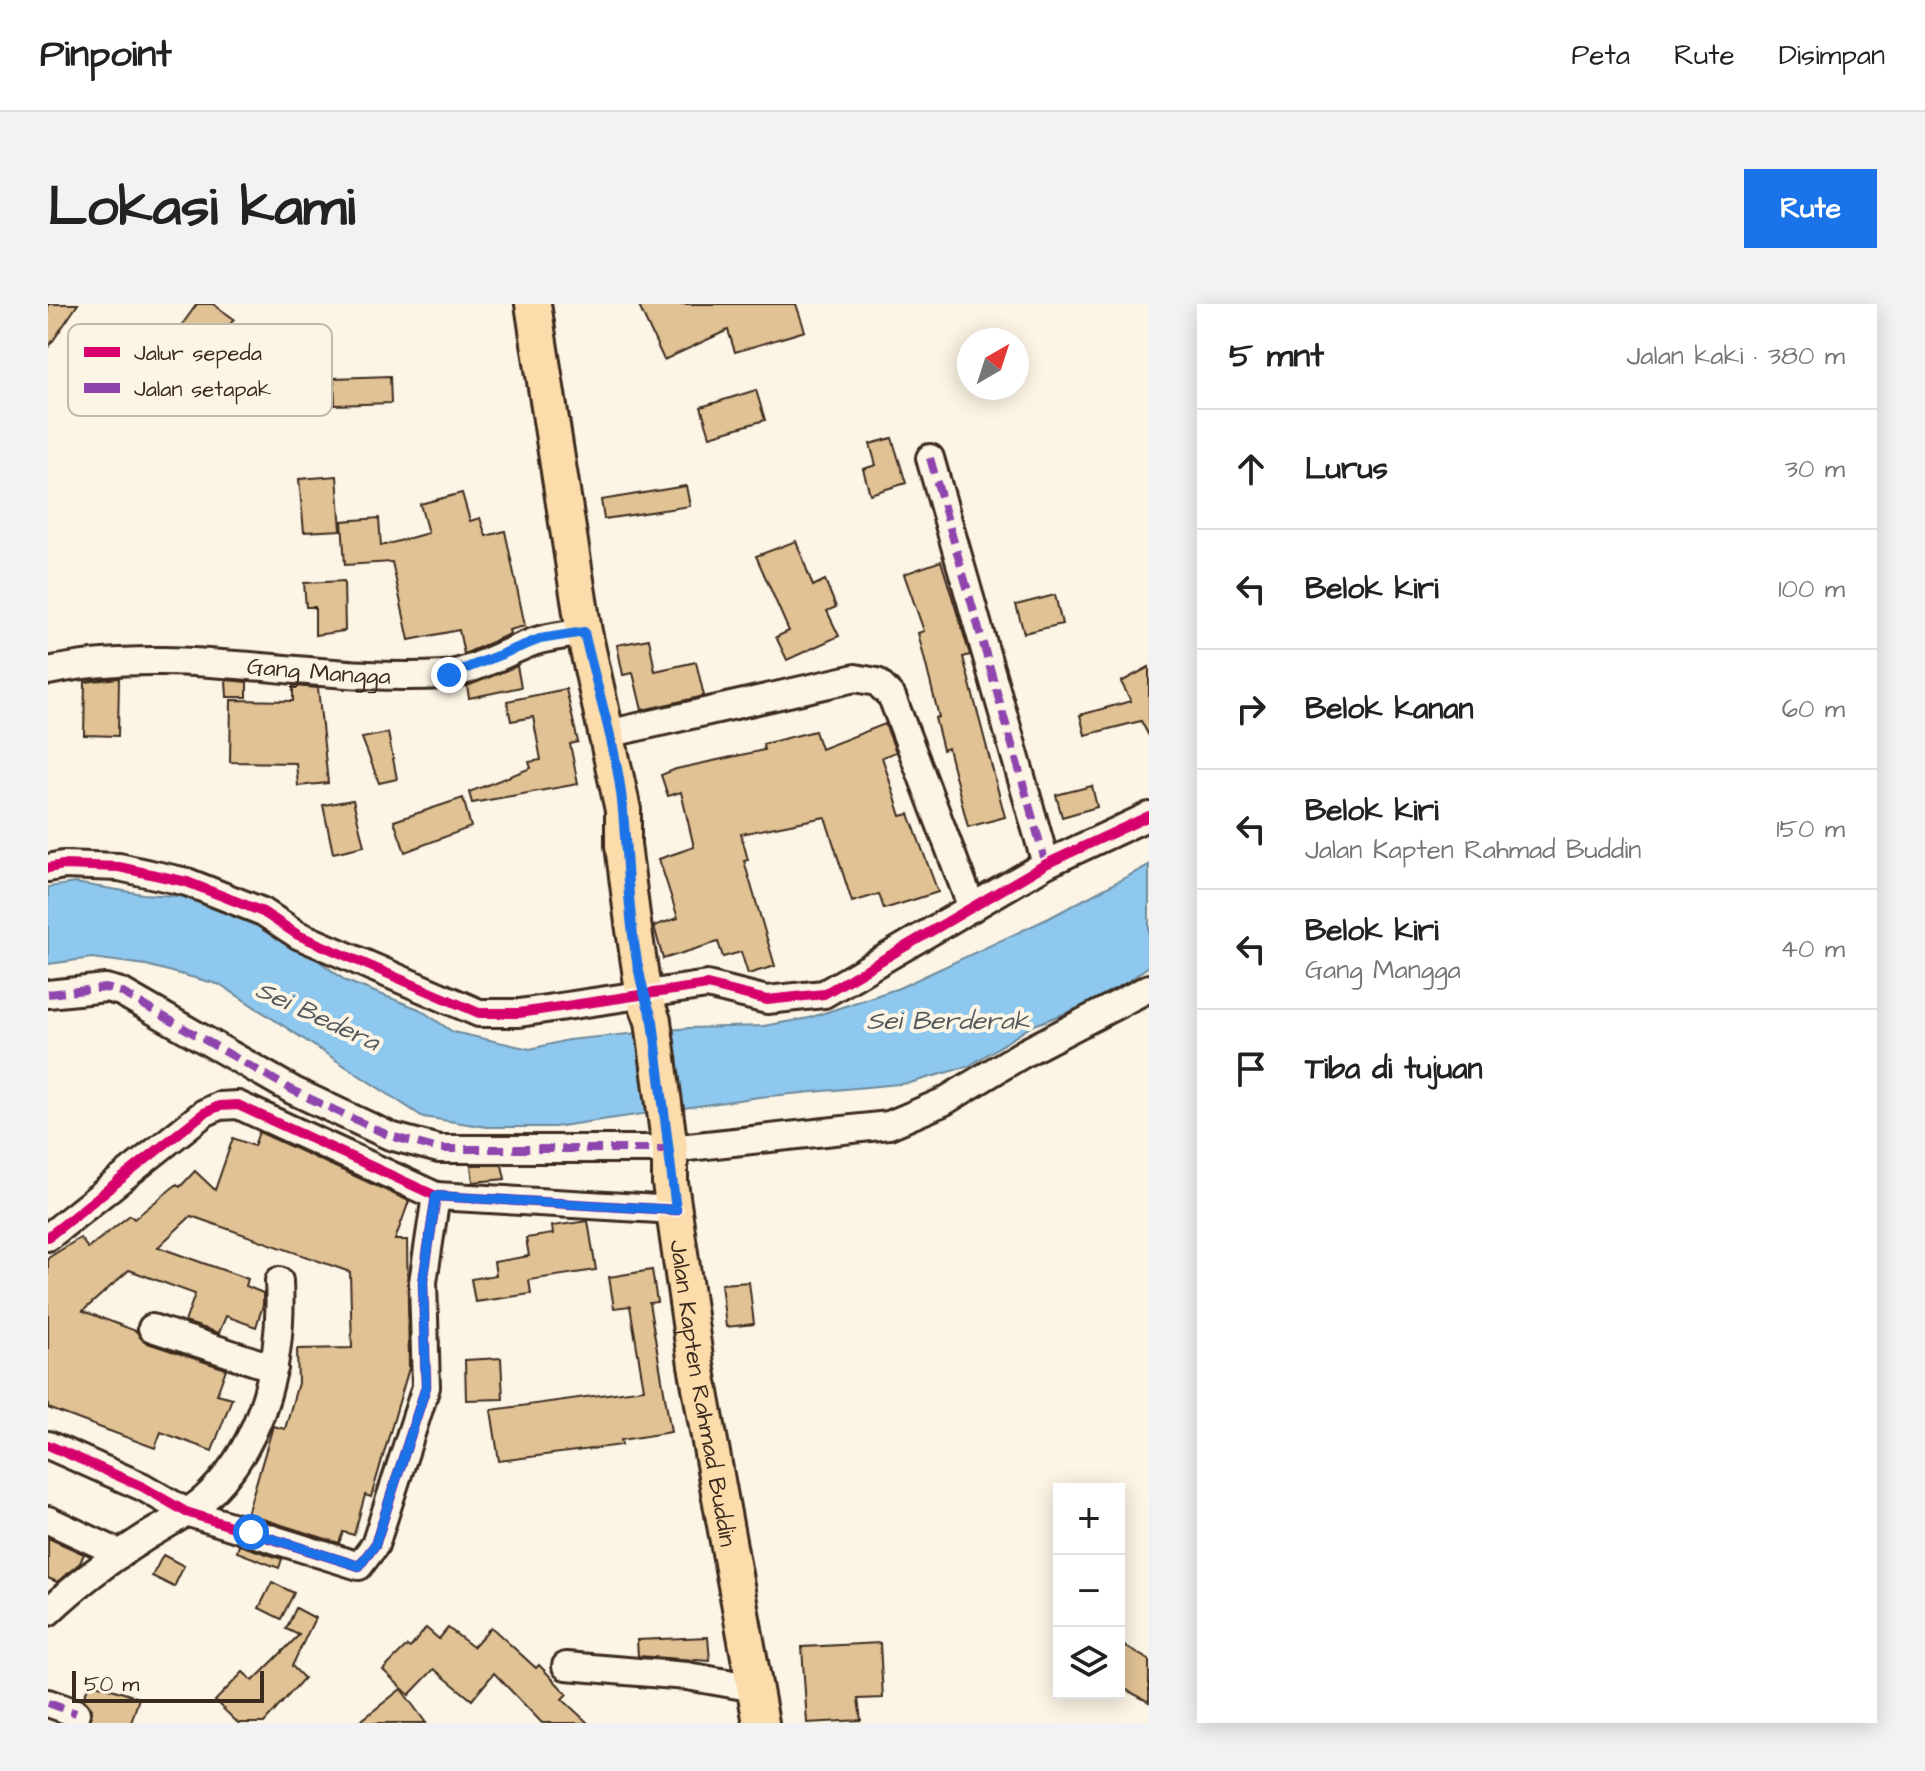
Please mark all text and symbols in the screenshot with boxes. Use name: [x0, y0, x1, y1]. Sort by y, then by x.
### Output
text: Pinpoint: [40, 29, 172, 81]
text: Peta: [1571, 36, 1630, 75]
text: Rute: [1674, 36, 1735, 75]
text: Disimpan: [1779, 36, 1885, 75]
text: Lokasi kami: [48, 169, 355, 247]
button: Rute: [1744, 169, 1877, 248]
legend: [68, 324, 332, 416]
north arrow: [957, 328, 1029, 400]
text: 5 mnt: [1229, 332, 1324, 380]
text: Jalur sepeda: [134, 338, 262, 369]
text: Jalan kaki · 380 m: [1627, 338, 1845, 374]
text: Jalan setapak: [134, 374, 272, 405]
icon: ahead: [1229, 447, 1273, 491]
text: Lurus: [1305, 448, 1388, 490]
text: 30 m: [1785, 451, 1845, 487]
icon: left: [1229, 567, 1273, 611]
text: Belok kiri: [1305, 568, 1439, 610]
text: 100 m: [1778, 571, 1845, 607]
street label: Gang Mangga: [246, 650, 391, 695]
route end: [431, 657, 467, 693]
icon: right: [1229, 687, 1273, 731]
text: Belok kanan: [1305, 688, 1474, 730]
text: 60 m: [1782, 691, 1845, 727]
text: Belok kiri: [1305, 790, 1439, 832]
icon: left: [1229, 807, 1273, 851]
text: 150 m: [1776, 811, 1845, 847]
text: Jalan Kapten Rahmad Buddin: [1305, 832, 1641, 868]
text: Belok kiri: [1305, 910, 1439, 952]
icon: left: [1229, 927, 1273, 971]
text: 40 m: [1780, 931, 1845, 967]
text: Gang Mangga: [1305, 952, 1461, 988]
water label: Sei Bedera: [250, 972, 387, 1061]
water label: Sei Berderak: [867, 1003, 1031, 1039]
icon: arrive: [1229, 1047, 1273, 1091]
text: Tiba di tujuan: [1305, 1048, 1482, 1090]
street label: Jalan Kapten Rahmad Buddin: [660, 1238, 745, 1549]
map controls: [1053, 1483, 1125, 1699]
button: +: [1053, 1483, 1125, 1555]
route start: [233, 1514, 269, 1550]
button: −: [1053, 1555, 1125, 1627]
button: layers: [1053, 1627, 1125, 1699]
scale bar: [72, 1667, 264, 1703]
text: 50 m: [84, 1669, 139, 1700]

